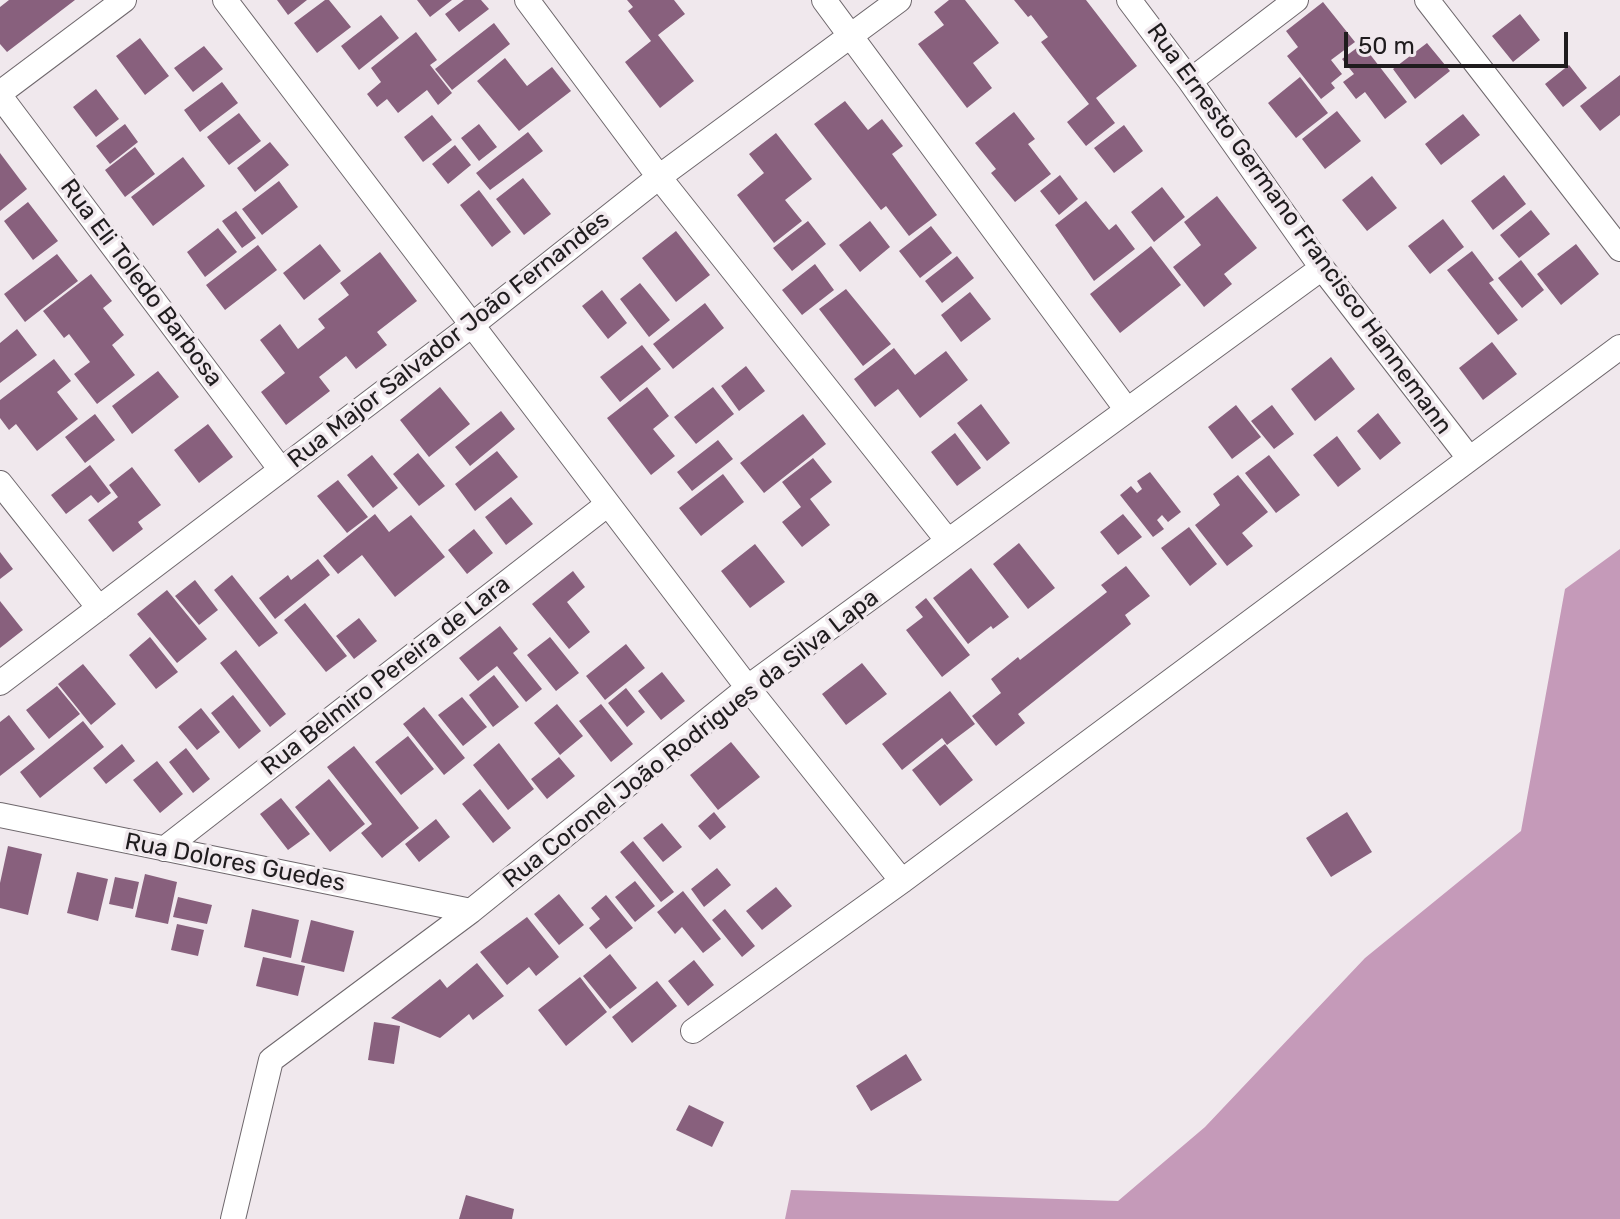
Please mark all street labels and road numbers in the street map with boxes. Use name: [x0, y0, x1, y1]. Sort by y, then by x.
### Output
street label: Rua Ernesto Germano Francisco Hannemann: [1140, 18, 1458, 440]
street label: Rua Eli Toledo Barbosa: [54, 174, 228, 392]
street label: Rua Major Salvador João Fernandes: [282, 205, 616, 475]
street label: Rua Belmiro Pereira de Lara: [256, 570, 516, 782]
street label: Rua Coronel João Rodrigues da Silva Lapa: [498, 583, 884, 895]
street label: Rua Dolores Guedes: [122, 828, 348, 898]

